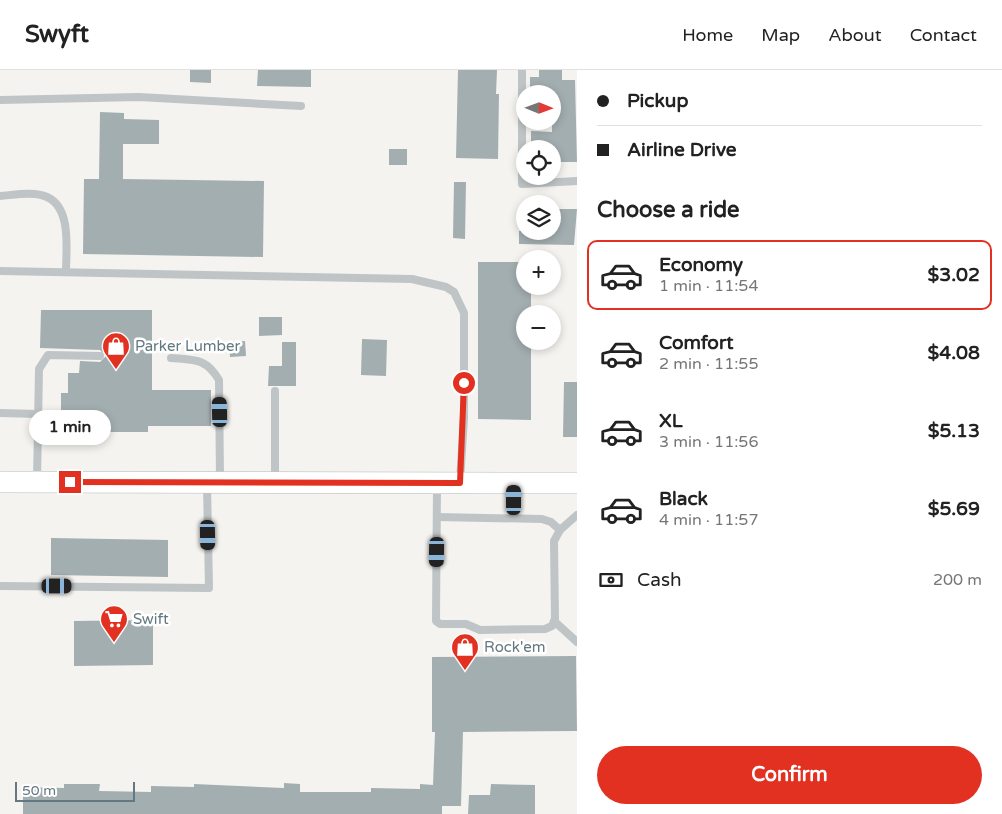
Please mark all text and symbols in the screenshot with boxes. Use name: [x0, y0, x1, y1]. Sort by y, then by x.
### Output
text: Swyft: [25, 20, 89, 49]
text: Home: [682, 24, 733, 46]
text: Map: [761, 24, 800, 46]
text: About: [828, 24, 882, 46]
text: Contact: [910, 24, 977, 46]
north arrow: [516, 85, 561, 130]
map controls: [516, 85, 561, 350]
text: Pickup: [627, 90, 688, 112]
text: Airline Drive: [627, 139, 737, 161]
button: locate: [516, 140, 561, 185]
button: layers: [516, 195, 561, 240]
text: Choose a ride: [597, 197, 740, 223]
button: +: [516, 250, 561, 295]
icon: car: [599, 253, 644, 298]
text: Economy: [659, 254, 743, 276]
text: $3.02: [928, 264, 980, 286]
text: 1 min · 11:54: [659, 276, 758, 296]
button: −: [516, 305, 561, 350]
shop icon: Parker Lumber: [101, 331, 131, 370]
icon: car: [599, 331, 644, 376]
text: Comfort: [659, 332, 733, 354]
place label: Parker Lumber: [135, 337, 241, 355]
text: $4.08: [928, 342, 980, 364]
text: 2 min · 11:55: [659, 354, 758, 374]
route start: [453, 372, 475, 394]
car: [212, 397, 227, 427]
icon: car: [599, 409, 644, 454]
callout: 1 min: [29, 410, 111, 444]
text: XL: [659, 410, 683, 432]
text: 1 min: [49, 417, 91, 437]
text: $5.13: [928, 420, 980, 442]
text: 3 min · 11:56: [659, 432, 758, 452]
route end: [59, 471, 81, 493]
car: [506, 485, 521, 515]
icon: car: [599, 487, 644, 532]
text: Black: [659, 488, 708, 510]
text: $5.69: [928, 498, 980, 520]
text: 4 min · 11:57: [659, 510, 758, 530]
car: [200, 520, 215, 550]
car: [429, 537, 444, 567]
icon: cash: [597, 566, 625, 594]
text: Cash: [637, 569, 682, 591]
text: 200 m: [933, 570, 982, 590]
car: [42, 579, 72, 594]
supermarket icon: Swift: [99, 604, 129, 643]
place label: Swift: [133, 610, 169, 628]
shop icon: Rock'em: [450, 632, 480, 671]
place label: Rock'em: [484, 638, 546, 656]
button: Confirm: [597, 746, 982, 804]
scale bar: [15, 779, 135, 802]
text: 50 m: [22, 782, 56, 799]

